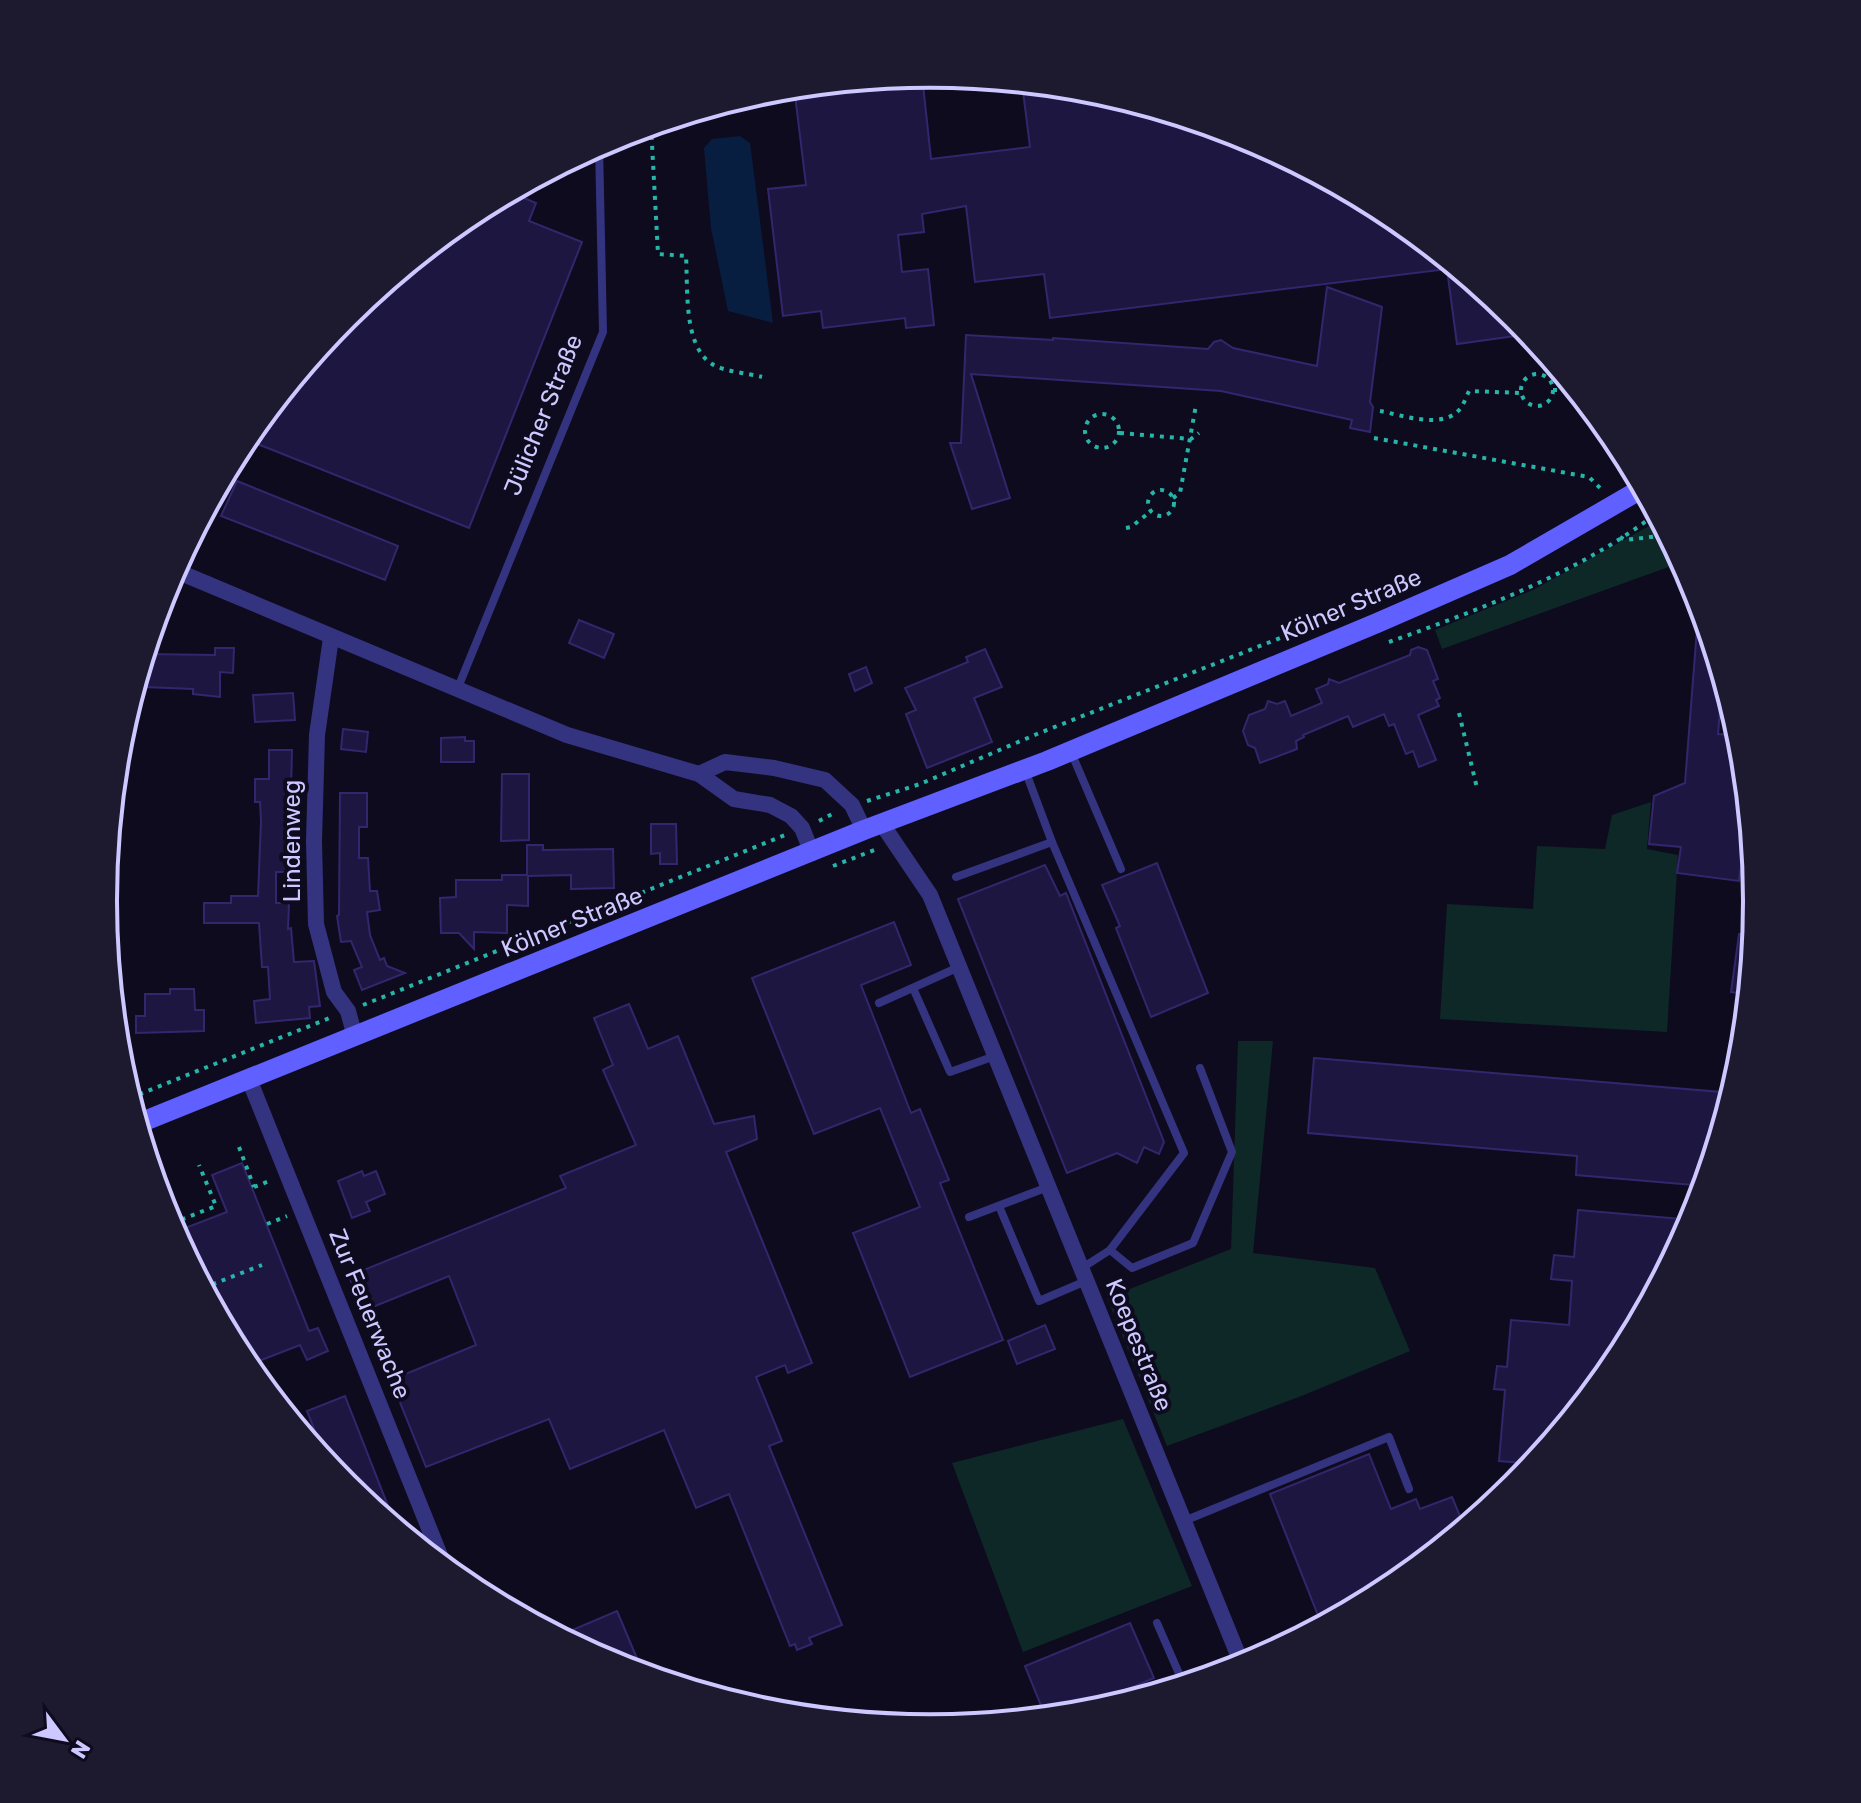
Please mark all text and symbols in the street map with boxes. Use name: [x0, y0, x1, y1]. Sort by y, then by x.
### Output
street label: Jülicher Straße: [498, 330, 588, 500]
street label: Kölner Straße: [1277, 563, 1425, 647]
street label: Lindenweg: [278, 780, 306, 902]
street label: Kölner Straße: [497, 881, 647, 963]
street label: Zur Feuerwache: [323, 1225, 417, 1403]
street label: Koepestraße: [1100, 1275, 1178, 1415]
north arrow: [24, 1699, 104, 1779]
text: N: [65, 1735, 96, 1763]

